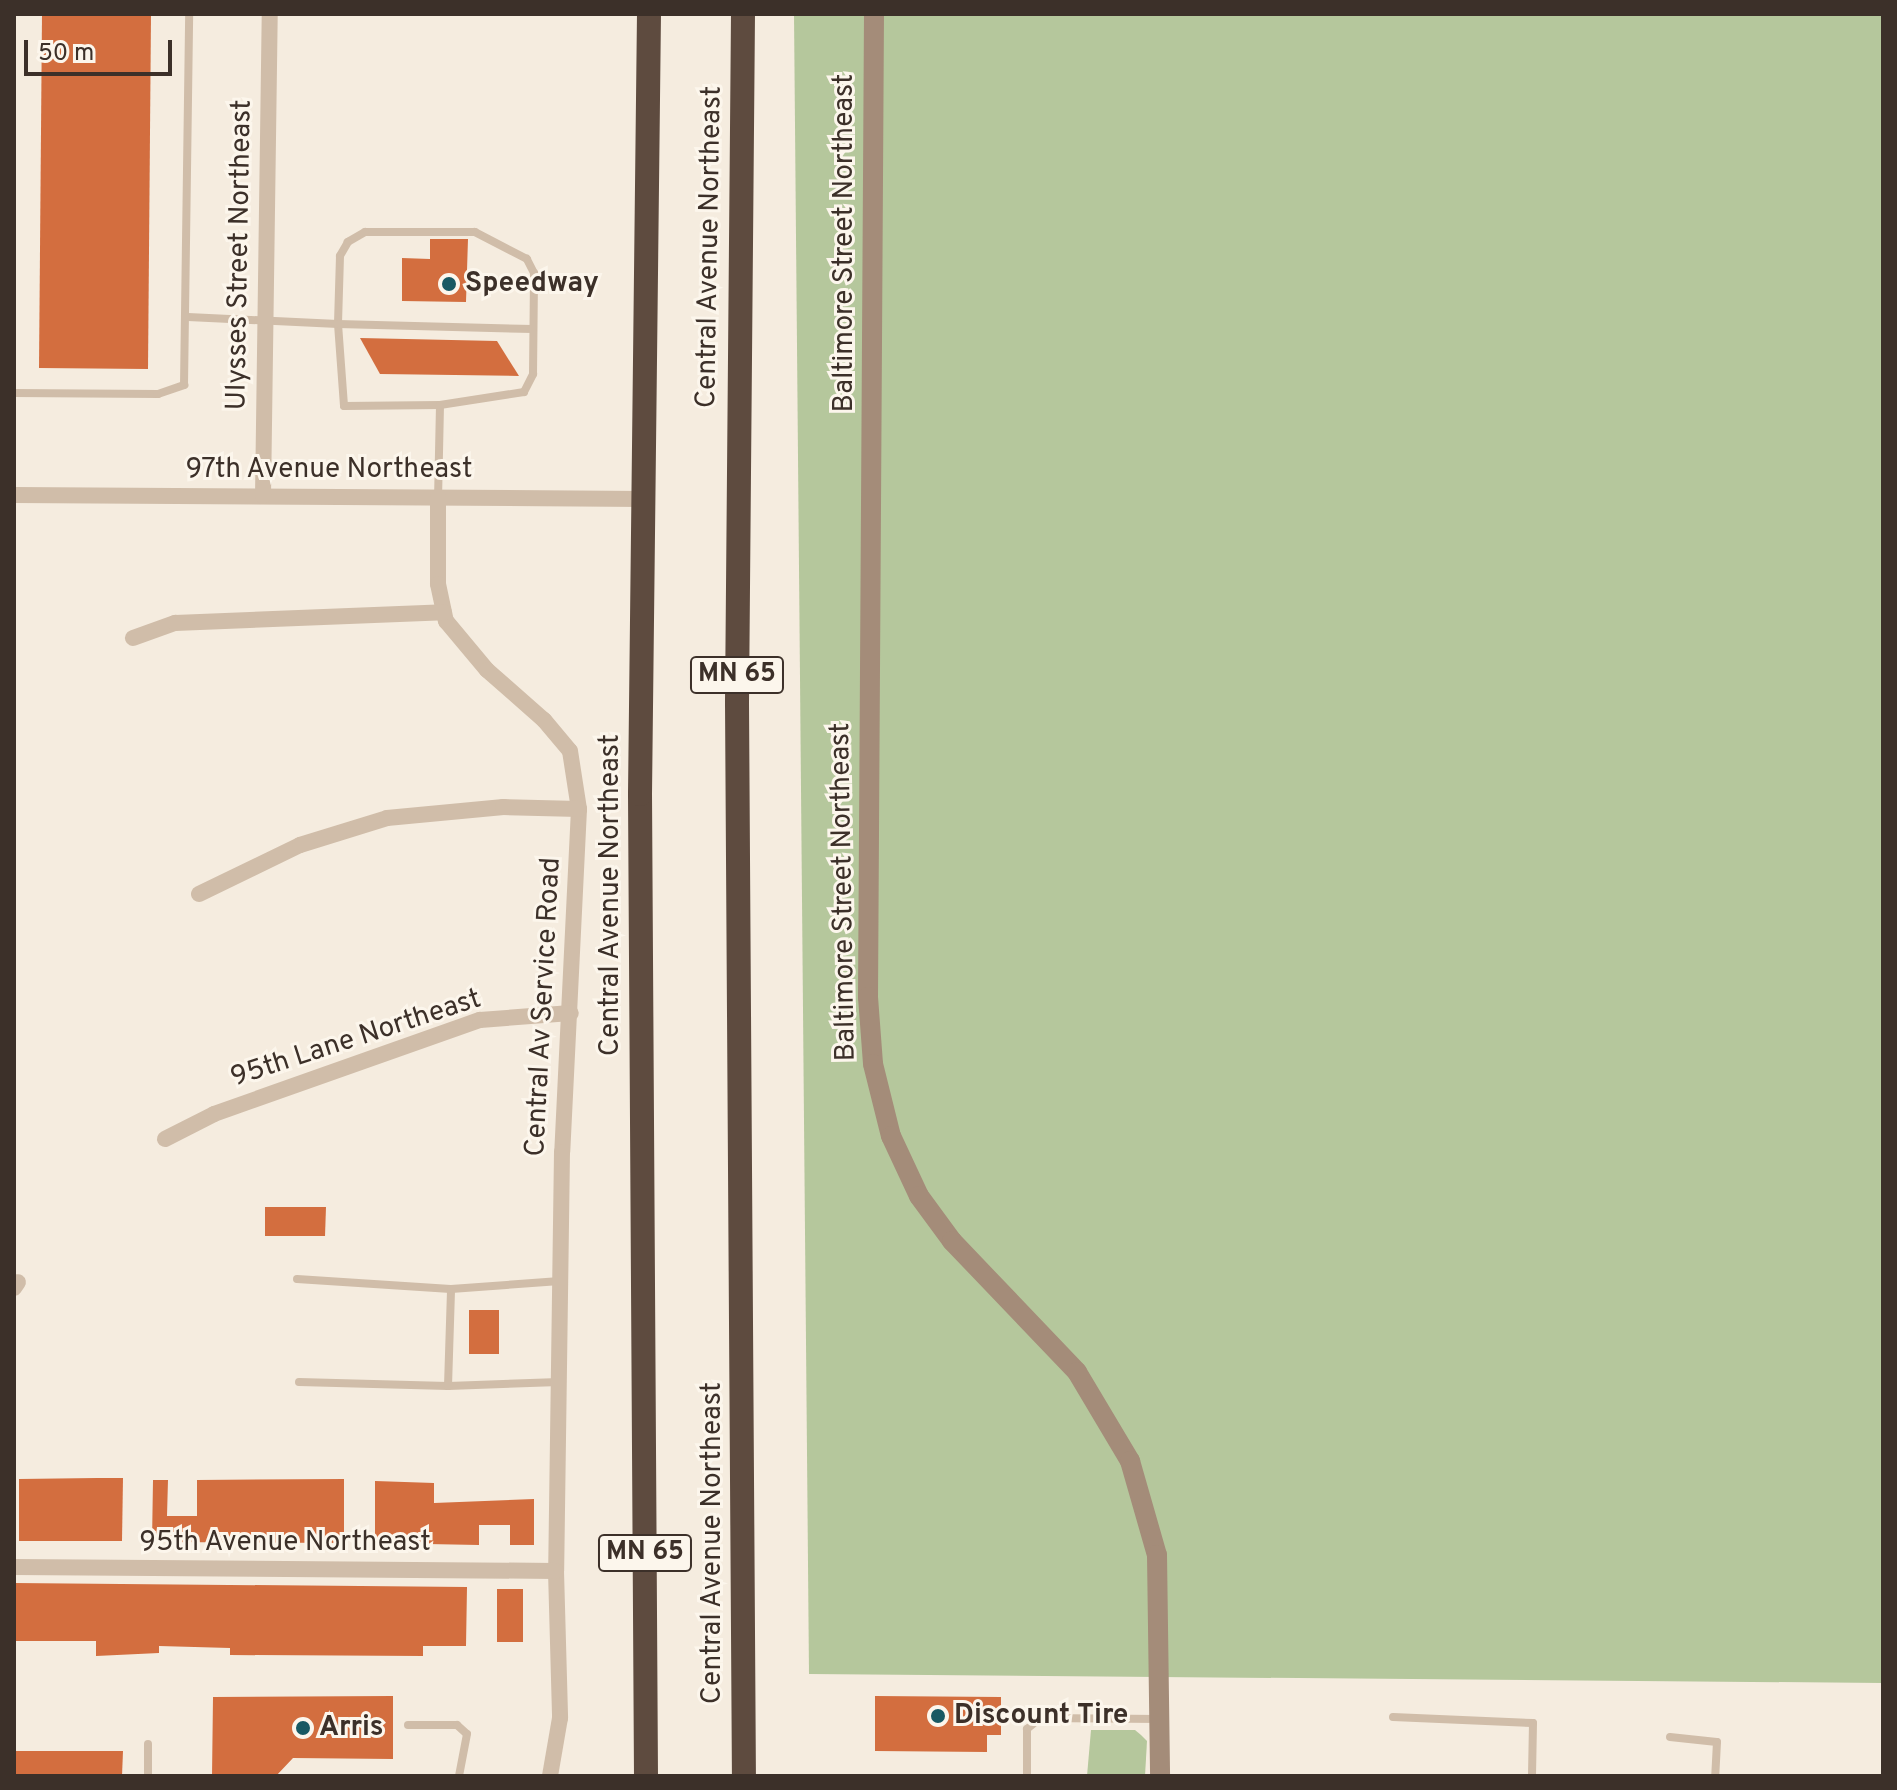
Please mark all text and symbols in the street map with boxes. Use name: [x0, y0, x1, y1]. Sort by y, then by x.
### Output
scale bar: [28, 24, 176, 74]
text: 50 m: [38, 39, 94, 69]
street label: Baltimore Street Northeast: [828, 74, 862, 412]
street label: Central Avenue Northeast: [690, 85, 730, 409]
street label: Ulysses Street Northeast: [220, 99, 260, 411]
place label: Speedway: [465, 267, 599, 301]
marker: Speedway: [440, 275, 458, 293]
street label: 97th Avenue Northeast: [185, 453, 473, 487]
road number: MN 65: [689, 653, 785, 697]
street label: Baltimore Street Northeast: [824, 722, 864, 1062]
street label: Central Avenue Northeast: [594, 733, 628, 1057]
street label: Central Av Service Road: [519, 856, 569, 1158]
street label: 95th Lane Northeast: [227, 983, 485, 1095]
street label: Central Avenue Northeast: [696, 1381, 730, 1705]
street label: 95th Avenue Northeast: [139, 1526, 431, 1560]
road number: MN 65: [597, 1531, 693, 1575]
place label: Discount Tire: [954, 1699, 1128, 1733]
marker: Discount Tire: [929, 1707, 947, 1725]
place label: Arris: [319, 1711, 384, 1745]
marker: Arris: [294, 1719, 312, 1737]

